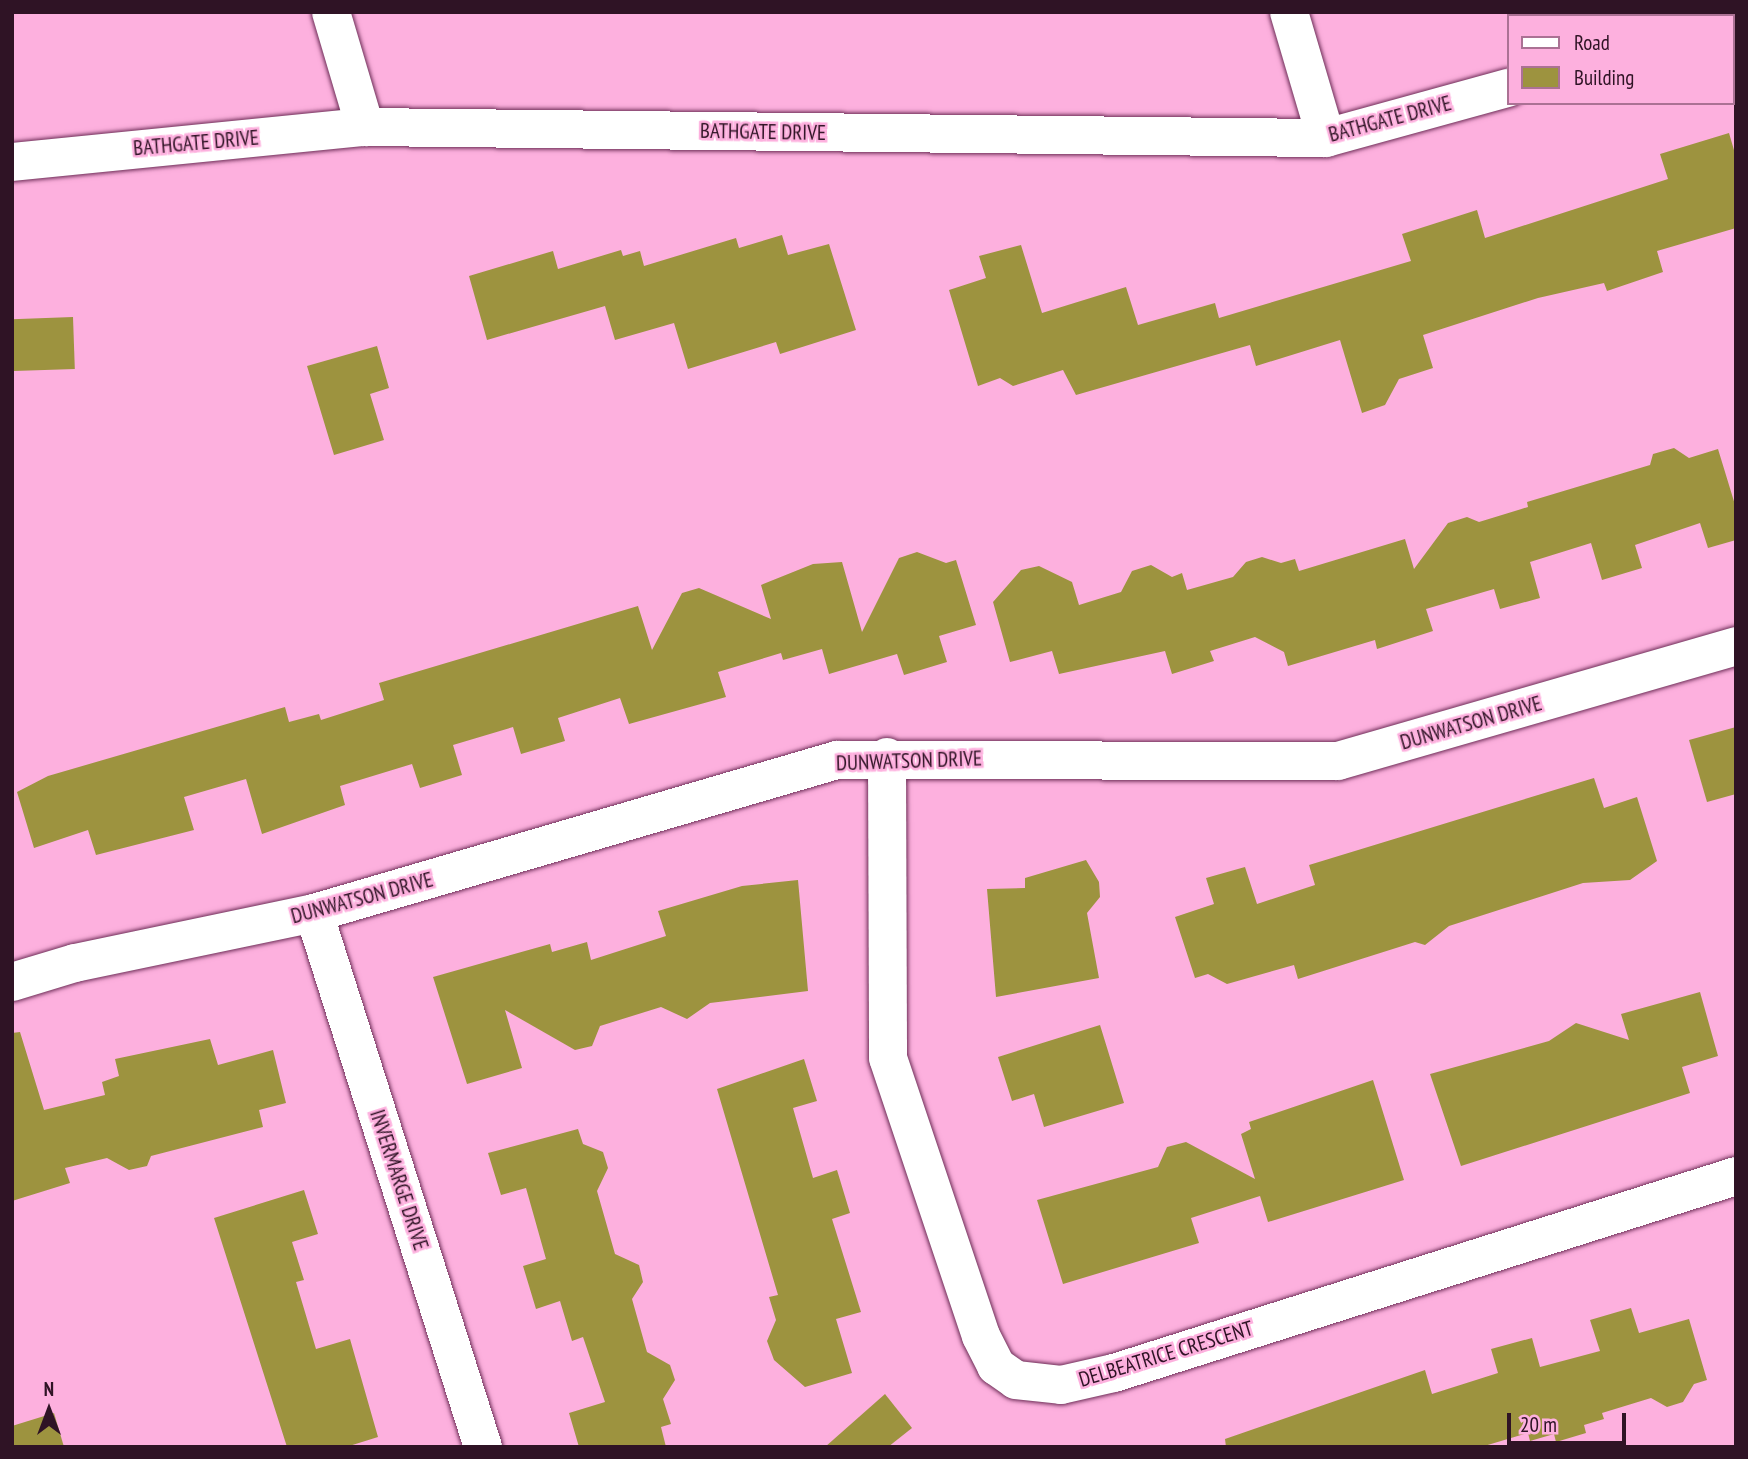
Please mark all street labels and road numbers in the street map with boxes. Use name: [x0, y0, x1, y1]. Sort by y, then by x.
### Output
street label: BATHGATE DRIVE: [1326, 91, 1454, 147]
street label: BATHGATE DRIVE: [700, 118, 826, 146]
street label: BATHGATE DRIVE: [132, 125, 260, 161]
street label: DUNWATSON DRIVE: [1397, 691, 1545, 755]
street label: DUNWATSON DRIVE: [836, 746, 982, 776]
street label: DUNWATSON DRIVE: [288, 867, 436, 929]
street label: INVERMARGE DRIVE: [364, 1107, 434, 1253]
street label: DELBEATRICE CRESCENT: [1076, 1316, 1256, 1392]

